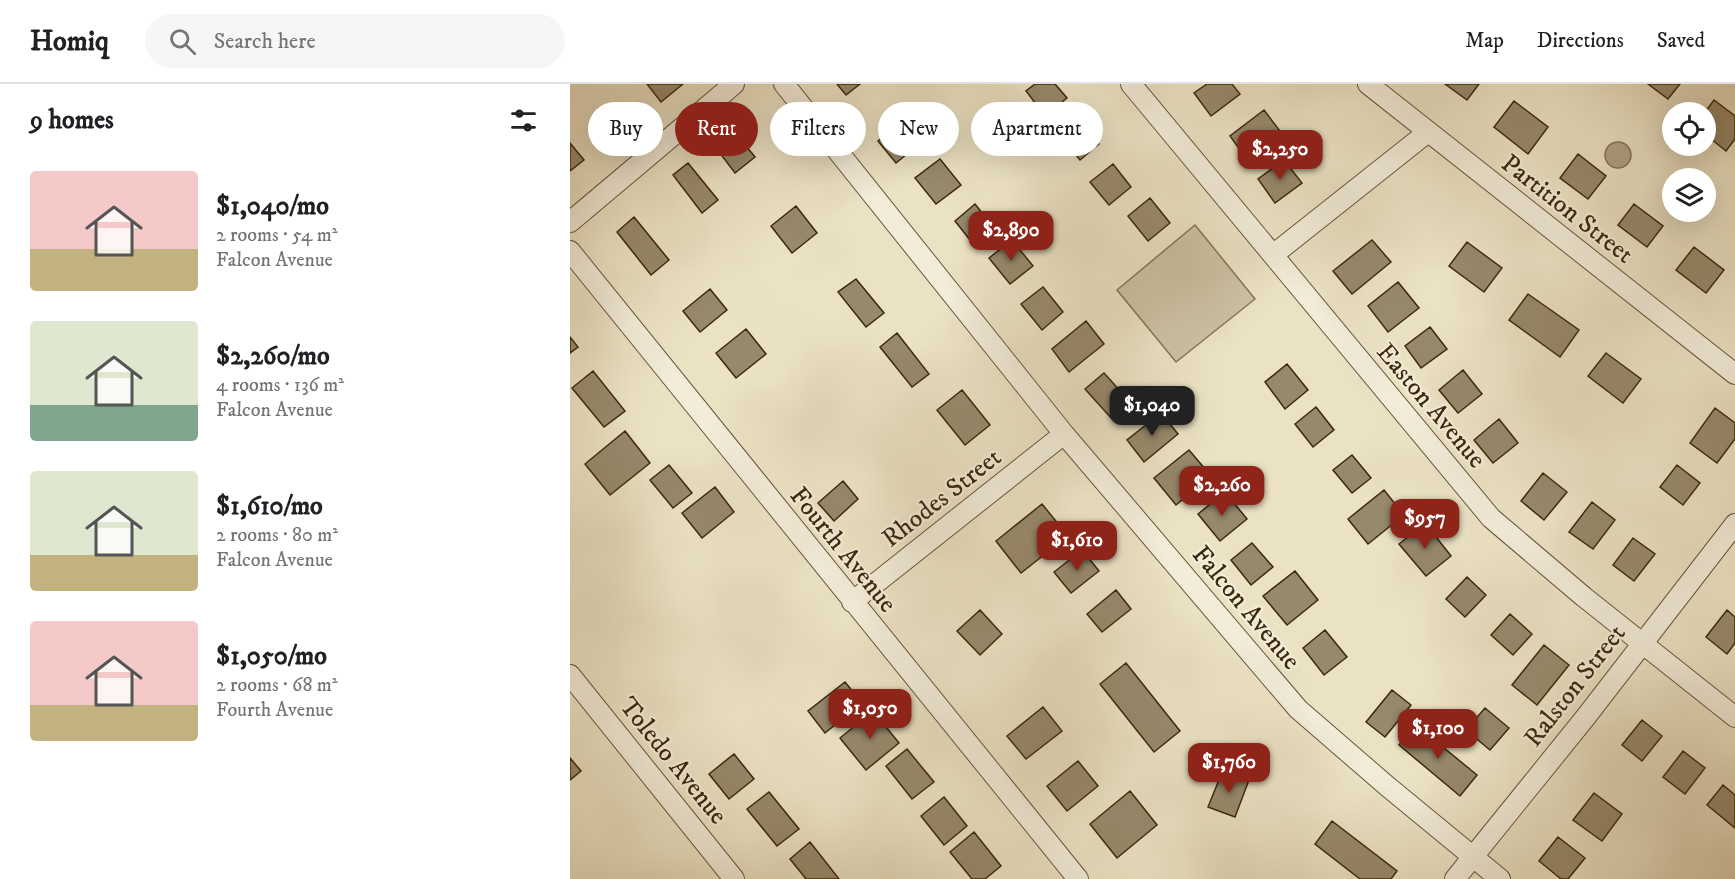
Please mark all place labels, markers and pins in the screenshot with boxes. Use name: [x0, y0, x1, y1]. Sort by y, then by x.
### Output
pin: $2,250: [1231, 130, 1329, 181]
pin: $2,890: [962, 211, 1060, 262]
pin: $1,040: [1103, 386, 1201, 437]
pin: $2,260: [1173, 466, 1271, 517]
pin: $957: [1389, 499, 1461, 550]
pin: $1,610: [1028, 521, 1126, 572]
pin: $1,050: [821, 689, 919, 740]
pin: $1,100: [1389, 709, 1487, 760]
pin: $1,760: [1180, 743, 1278, 794]

